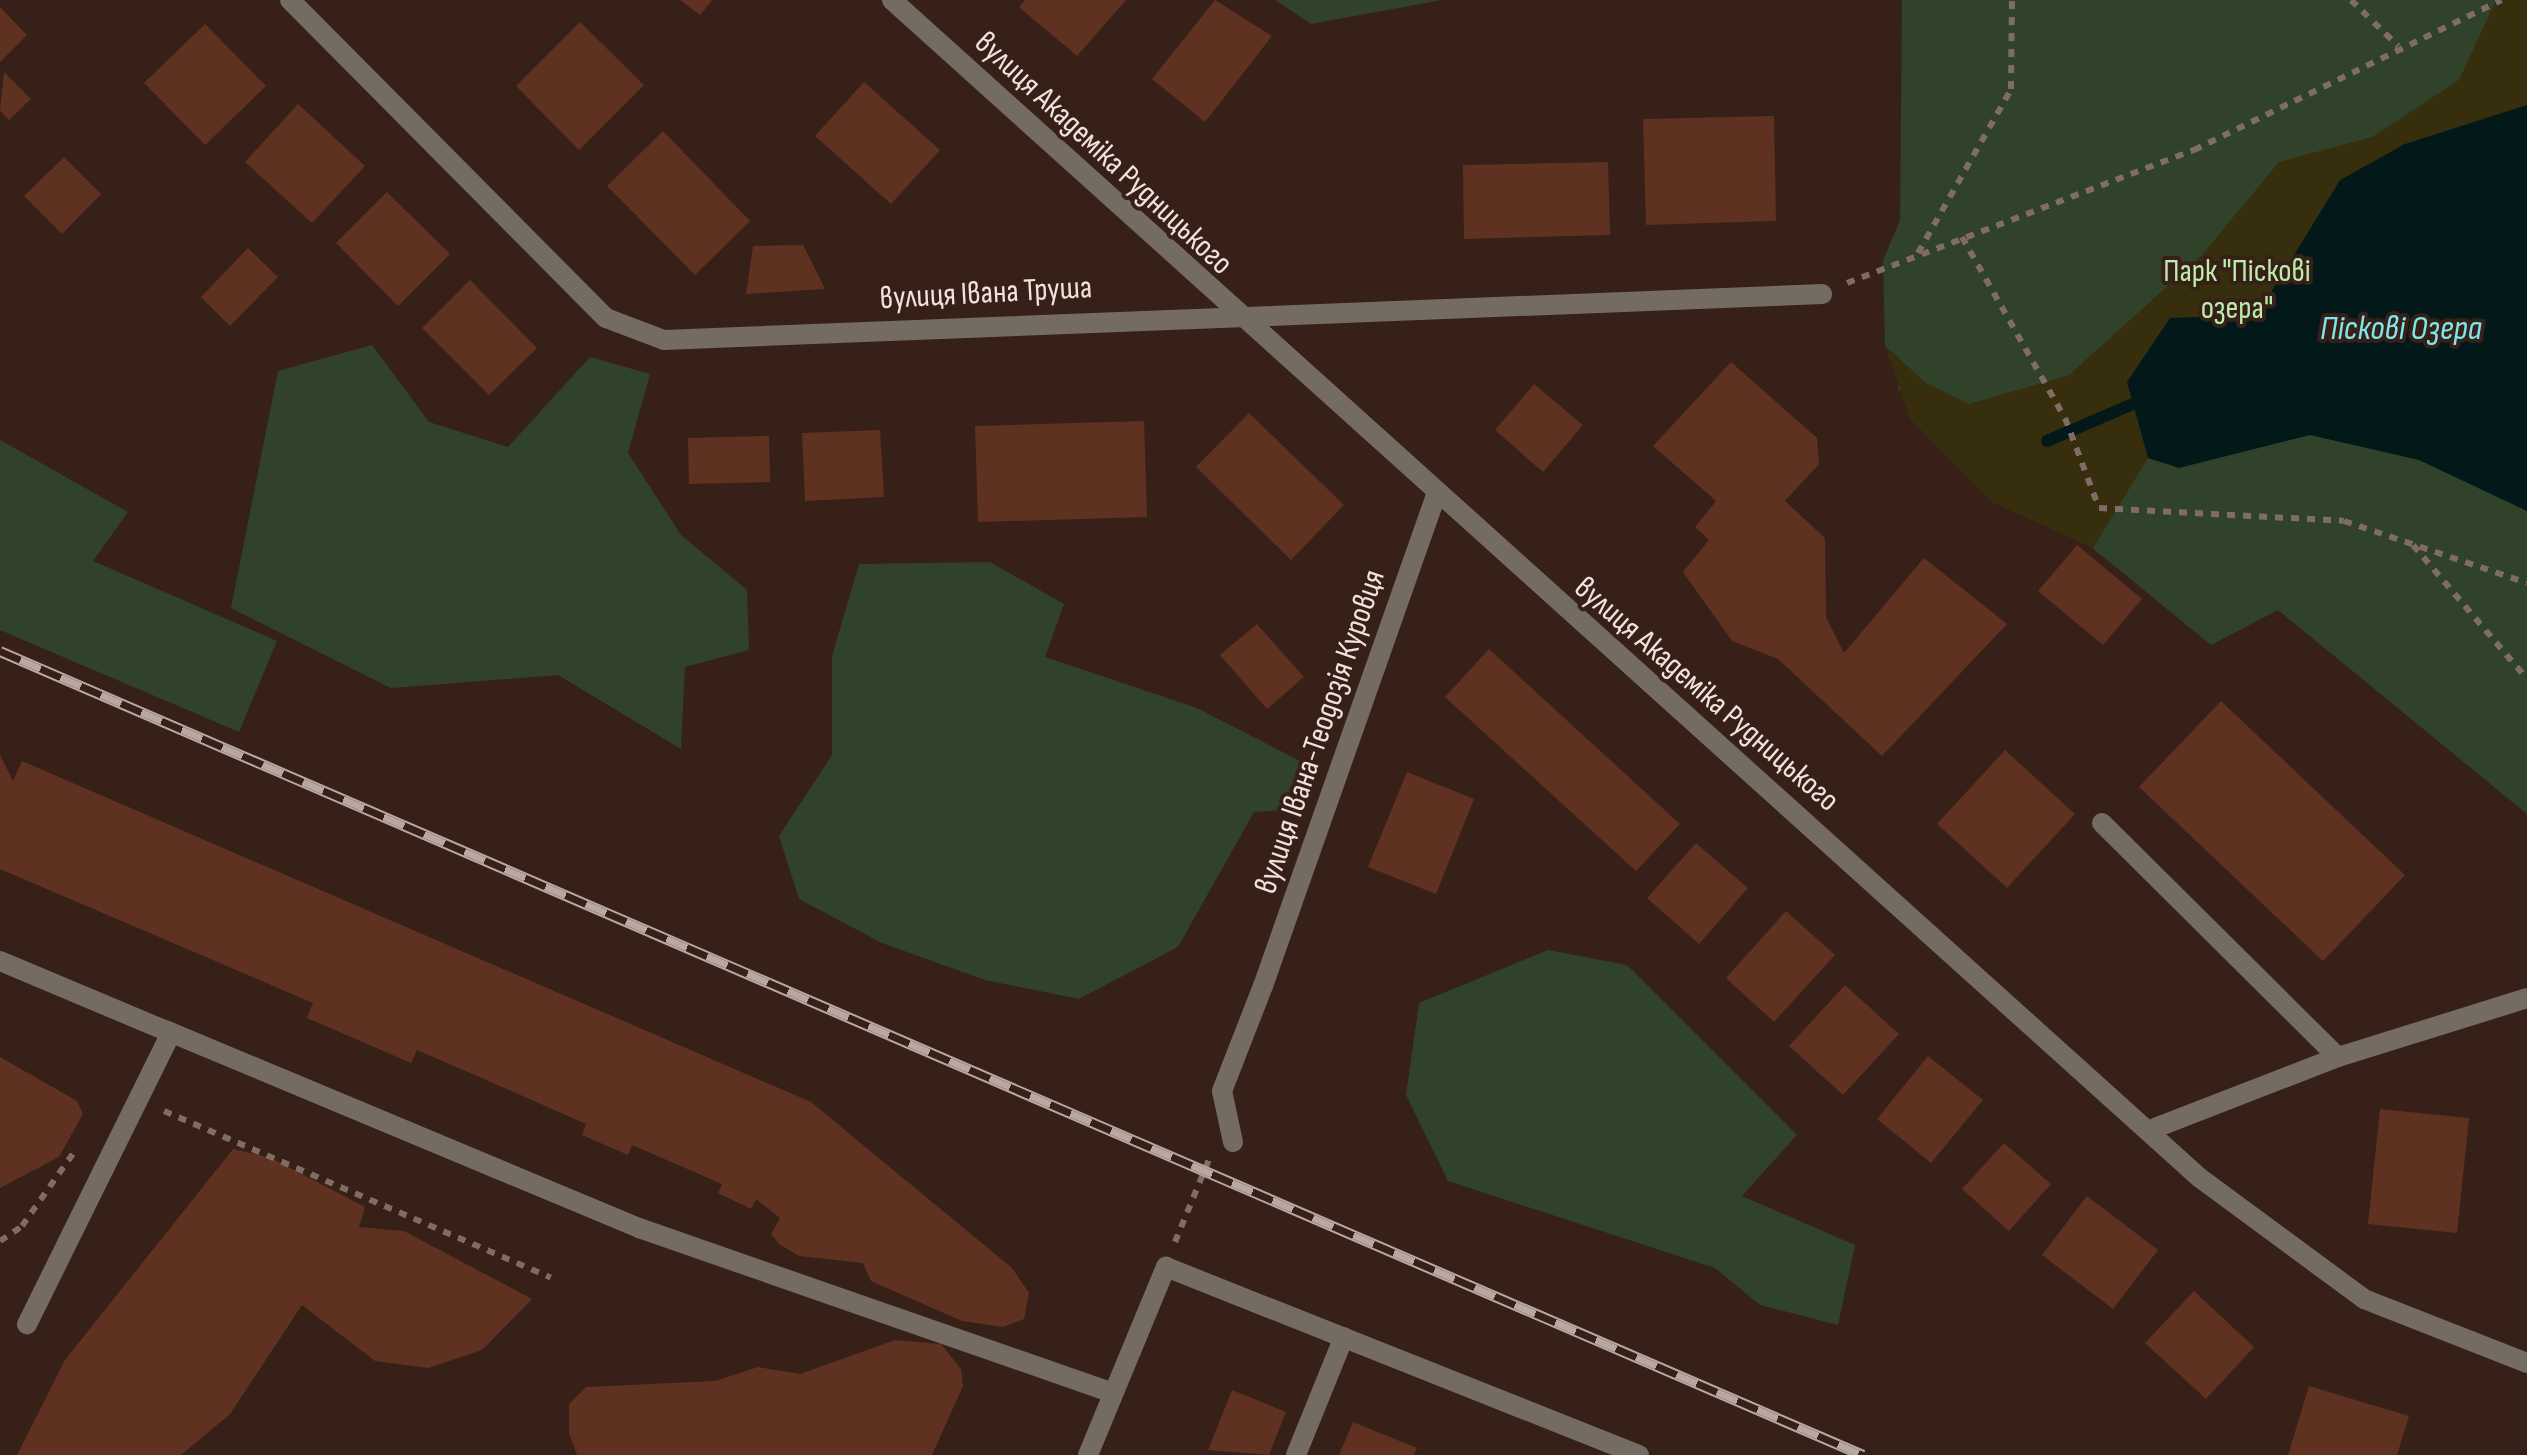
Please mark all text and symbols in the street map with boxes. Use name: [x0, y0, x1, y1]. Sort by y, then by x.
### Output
street label: вулиця Академіка Рудницького: [966, 25, 1240, 283]
park label: Парк "Піскові озера": [2163, 254, 2311, 329]
street label: вулиця Івана Труша: [879, 269, 1093, 319]
water label: Піскові Озера: [2320, 308, 2482, 350]
street label: вулиця Івана-Теодозія Куровця: [1248, 565, 1394, 899]
street label: вулиця Академіка Рудницького: [1566, 569, 1846, 821]

